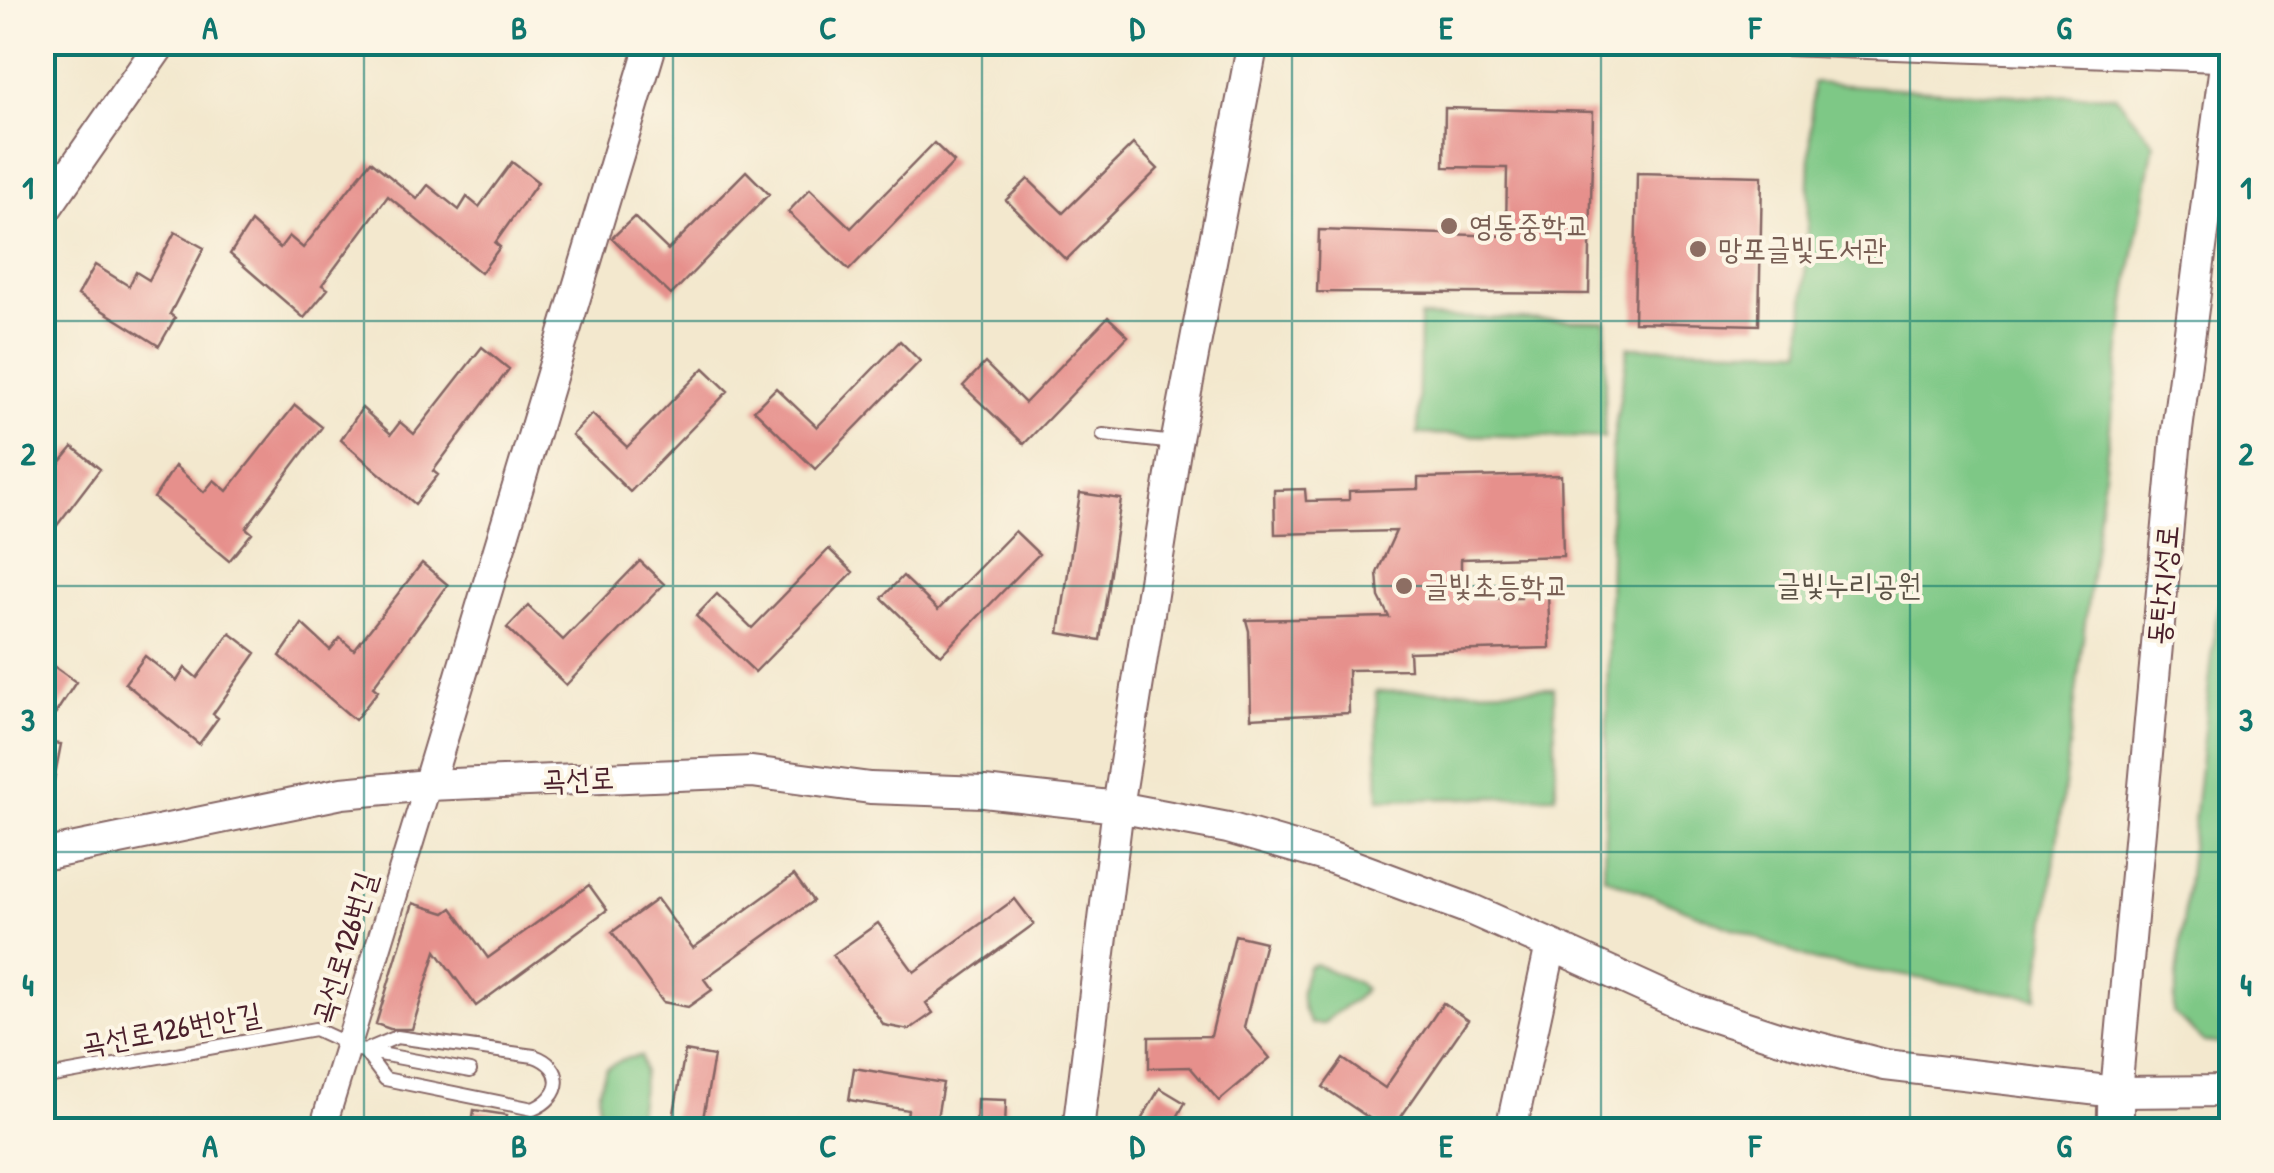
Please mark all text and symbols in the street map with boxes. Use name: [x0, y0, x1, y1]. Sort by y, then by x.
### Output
text: A: [202, 6, 218, 49]
text: B: [511, 6, 527, 49]
text: C: [819, 6, 837, 49]
text: D: [1129, 6, 1145, 49]
text: E: [1439, 6, 1454, 49]
text: F: [1748, 6, 1763, 49]
text: G: [2056, 6, 2072, 49]
text: 1: [22, 166, 34, 209]
text: 1: [2240, 166, 2252, 209]
place label: 영동중학교: [1469, 205, 1590, 245]
marker: 영동중학교: [1438, 215, 1460, 237]
place label: 망포글빛도서관: [1718, 228, 1887, 268]
marker: 망포글빛도서관: [1687, 238, 1709, 260]
text: 2: [21, 432, 37, 475]
text: 2: [2239, 432, 2255, 475]
street label: 동탄지성로: [2137, 523, 2187, 647]
park label: 글빛누리공원: [1777, 564, 1921, 604]
place label: 글빛초등학교: [1424, 565, 1569, 605]
marker: 글빛초등학교: [1393, 575, 1415, 597]
text: 3: [21, 698, 35, 741]
text: 3: [2239, 698, 2253, 741]
street label: 곡선로: [541, 757, 615, 799]
street label: 곡선로126번길: [301, 866, 385, 1029]
text: 4: [22, 963, 34, 1006]
text: 4: [2240, 963, 2252, 1006]
street label: 곡선로126번안길: [78, 993, 264, 1063]
text: A: [202, 1124, 218, 1167]
text: B: [511, 1124, 527, 1167]
text: C: [819, 1124, 837, 1167]
text: D: [1129, 1124, 1145, 1167]
text: E: [1439, 1124, 1454, 1167]
text: F: [1748, 1124, 1763, 1167]
text: G: [2056, 1124, 2072, 1167]

